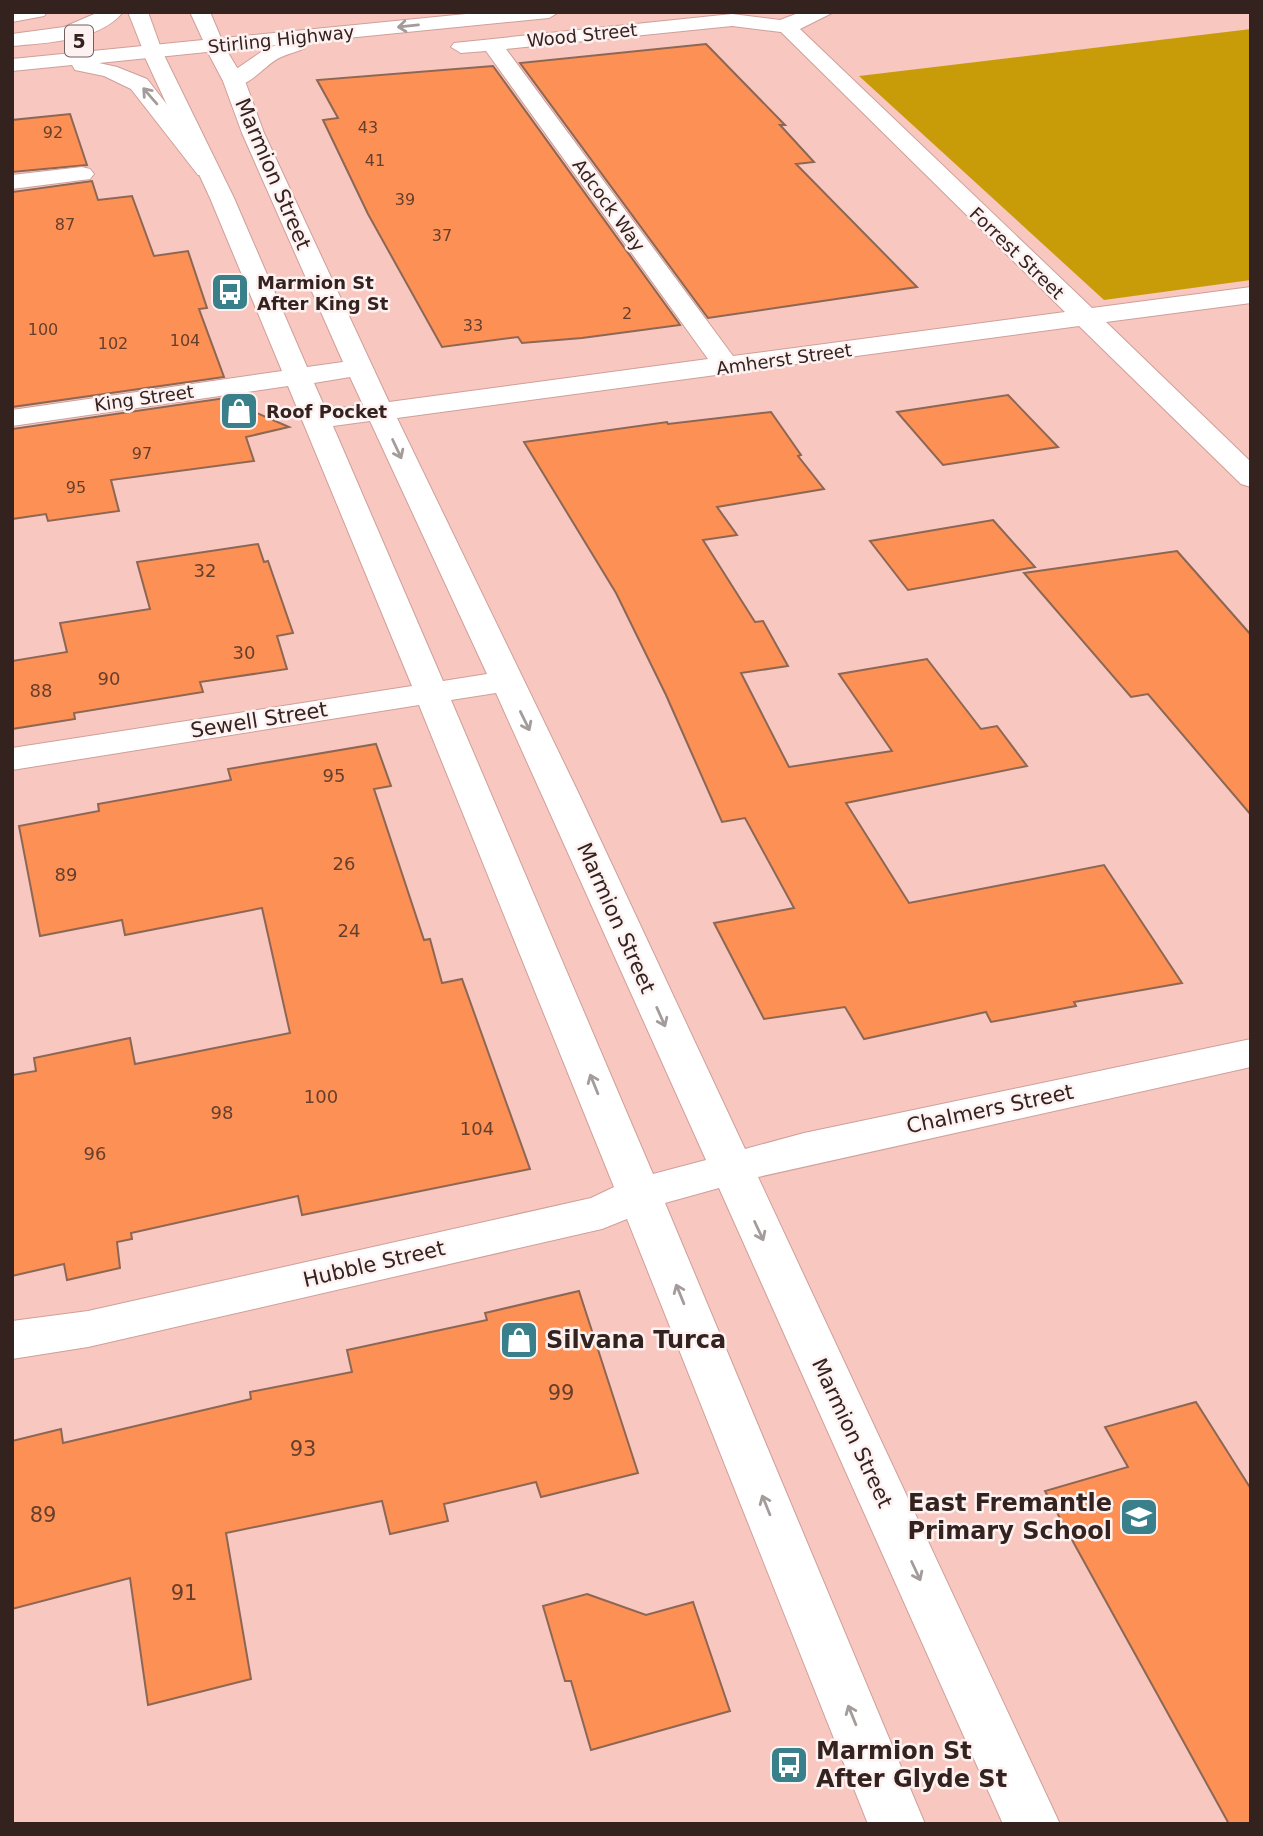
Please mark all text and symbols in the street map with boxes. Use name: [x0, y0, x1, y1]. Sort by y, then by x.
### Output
street label: Wood Street: [526, 19, 638, 51]
one-way arrow: [397, 20, 420, 33]
street label: Stirling Highway: [207, 21, 356, 57]
road number: 5: [65, 25, 93, 56]
one-way arrow: [142, 87, 158, 105]
street label: Marmion Street: [230, 95, 316, 253]
house number: 43: [358, 118, 378, 137]
house number: 92: [43, 123, 63, 142]
house number: 41: [365, 151, 385, 170]
street label: Adcock Way: [569, 155, 650, 255]
house number: 39: [395, 190, 415, 209]
street label: Forrest Street: [966, 203, 1068, 303]
house number: 87: [55, 215, 75, 234]
house number: 37: [432, 226, 452, 245]
bus stop icon: Marmion St After King St: [209, 271, 251, 313]
place label: Marmion St After King St: [257, 272, 389, 314]
house number: 2: [622, 304, 632, 323]
house number: 33: [463, 316, 483, 335]
house number: 100: [28, 320, 58, 339]
house number: 104: [170, 331, 200, 350]
house number: 102: [98, 334, 128, 353]
street label: Amherst Street: [715, 339, 853, 379]
street label: King Street: [93, 381, 195, 415]
shop icon: Roof Pocket: [218, 390, 260, 432]
place label: Roof Pocket: [266, 401, 388, 422]
one-way arrow: [391, 438, 404, 459]
house number: 97: [132, 444, 152, 463]
house number: 95: [66, 478, 86, 497]
house number: 32: [194, 560, 216, 581]
house number: 30: [233, 642, 255, 663]
house number: 90: [98, 668, 120, 689]
house number: 88: [30, 680, 52, 701]
street label: Sewell Street: [189, 697, 329, 743]
one-way arrow: [519, 710, 533, 731]
house number: 95: [323, 765, 345, 786]
street label: Marmion Street: [572, 839, 660, 997]
house number: 26: [333, 853, 355, 874]
house number: 89: [55, 864, 77, 885]
house number: 24: [338, 920, 360, 941]
one-way arrow: [655, 1006, 668, 1027]
one-way arrow: [587, 1073, 600, 1095]
street label: Chalmers Street: [904, 1080, 1076, 1138]
house number: 100: [304, 1086, 338, 1107]
house number: 98: [211, 1102, 233, 1123]
house number: 104: [460, 1118, 494, 1139]
house number: 96: [84, 1143, 106, 1164]
one-way arrow: [753, 1220, 766, 1241]
street label: Hubble Street: [301, 1236, 447, 1292]
one-way arrow: [672, 1284, 685, 1306]
shop icon: Silvana Turca: [498, 1319, 540, 1361]
place label: Silvana Turca: [546, 1326, 726, 1354]
street label: Marmion Street: [807, 1354, 897, 1512]
house number: 99: [548, 1381, 574, 1405]
house number: 93: [290, 1437, 316, 1461]
place label: East Fremantle Primary School: [908, 1489, 1112, 1545]
one-way arrow: [759, 1494, 772, 1516]
school or university icon: East Fremantle Primary School: [1118, 1496, 1160, 1538]
house number: 89: [30, 1503, 56, 1527]
one-way arrow: [910, 1560, 923, 1581]
house number: 91: [171, 1581, 197, 1605]
one-way arrow: [845, 1705, 858, 1727]
place label: Marmion St After Glyde St: [816, 1737, 1007, 1793]
bus stop icon: Marmion St After Glyde St: [768, 1744, 810, 1786]

